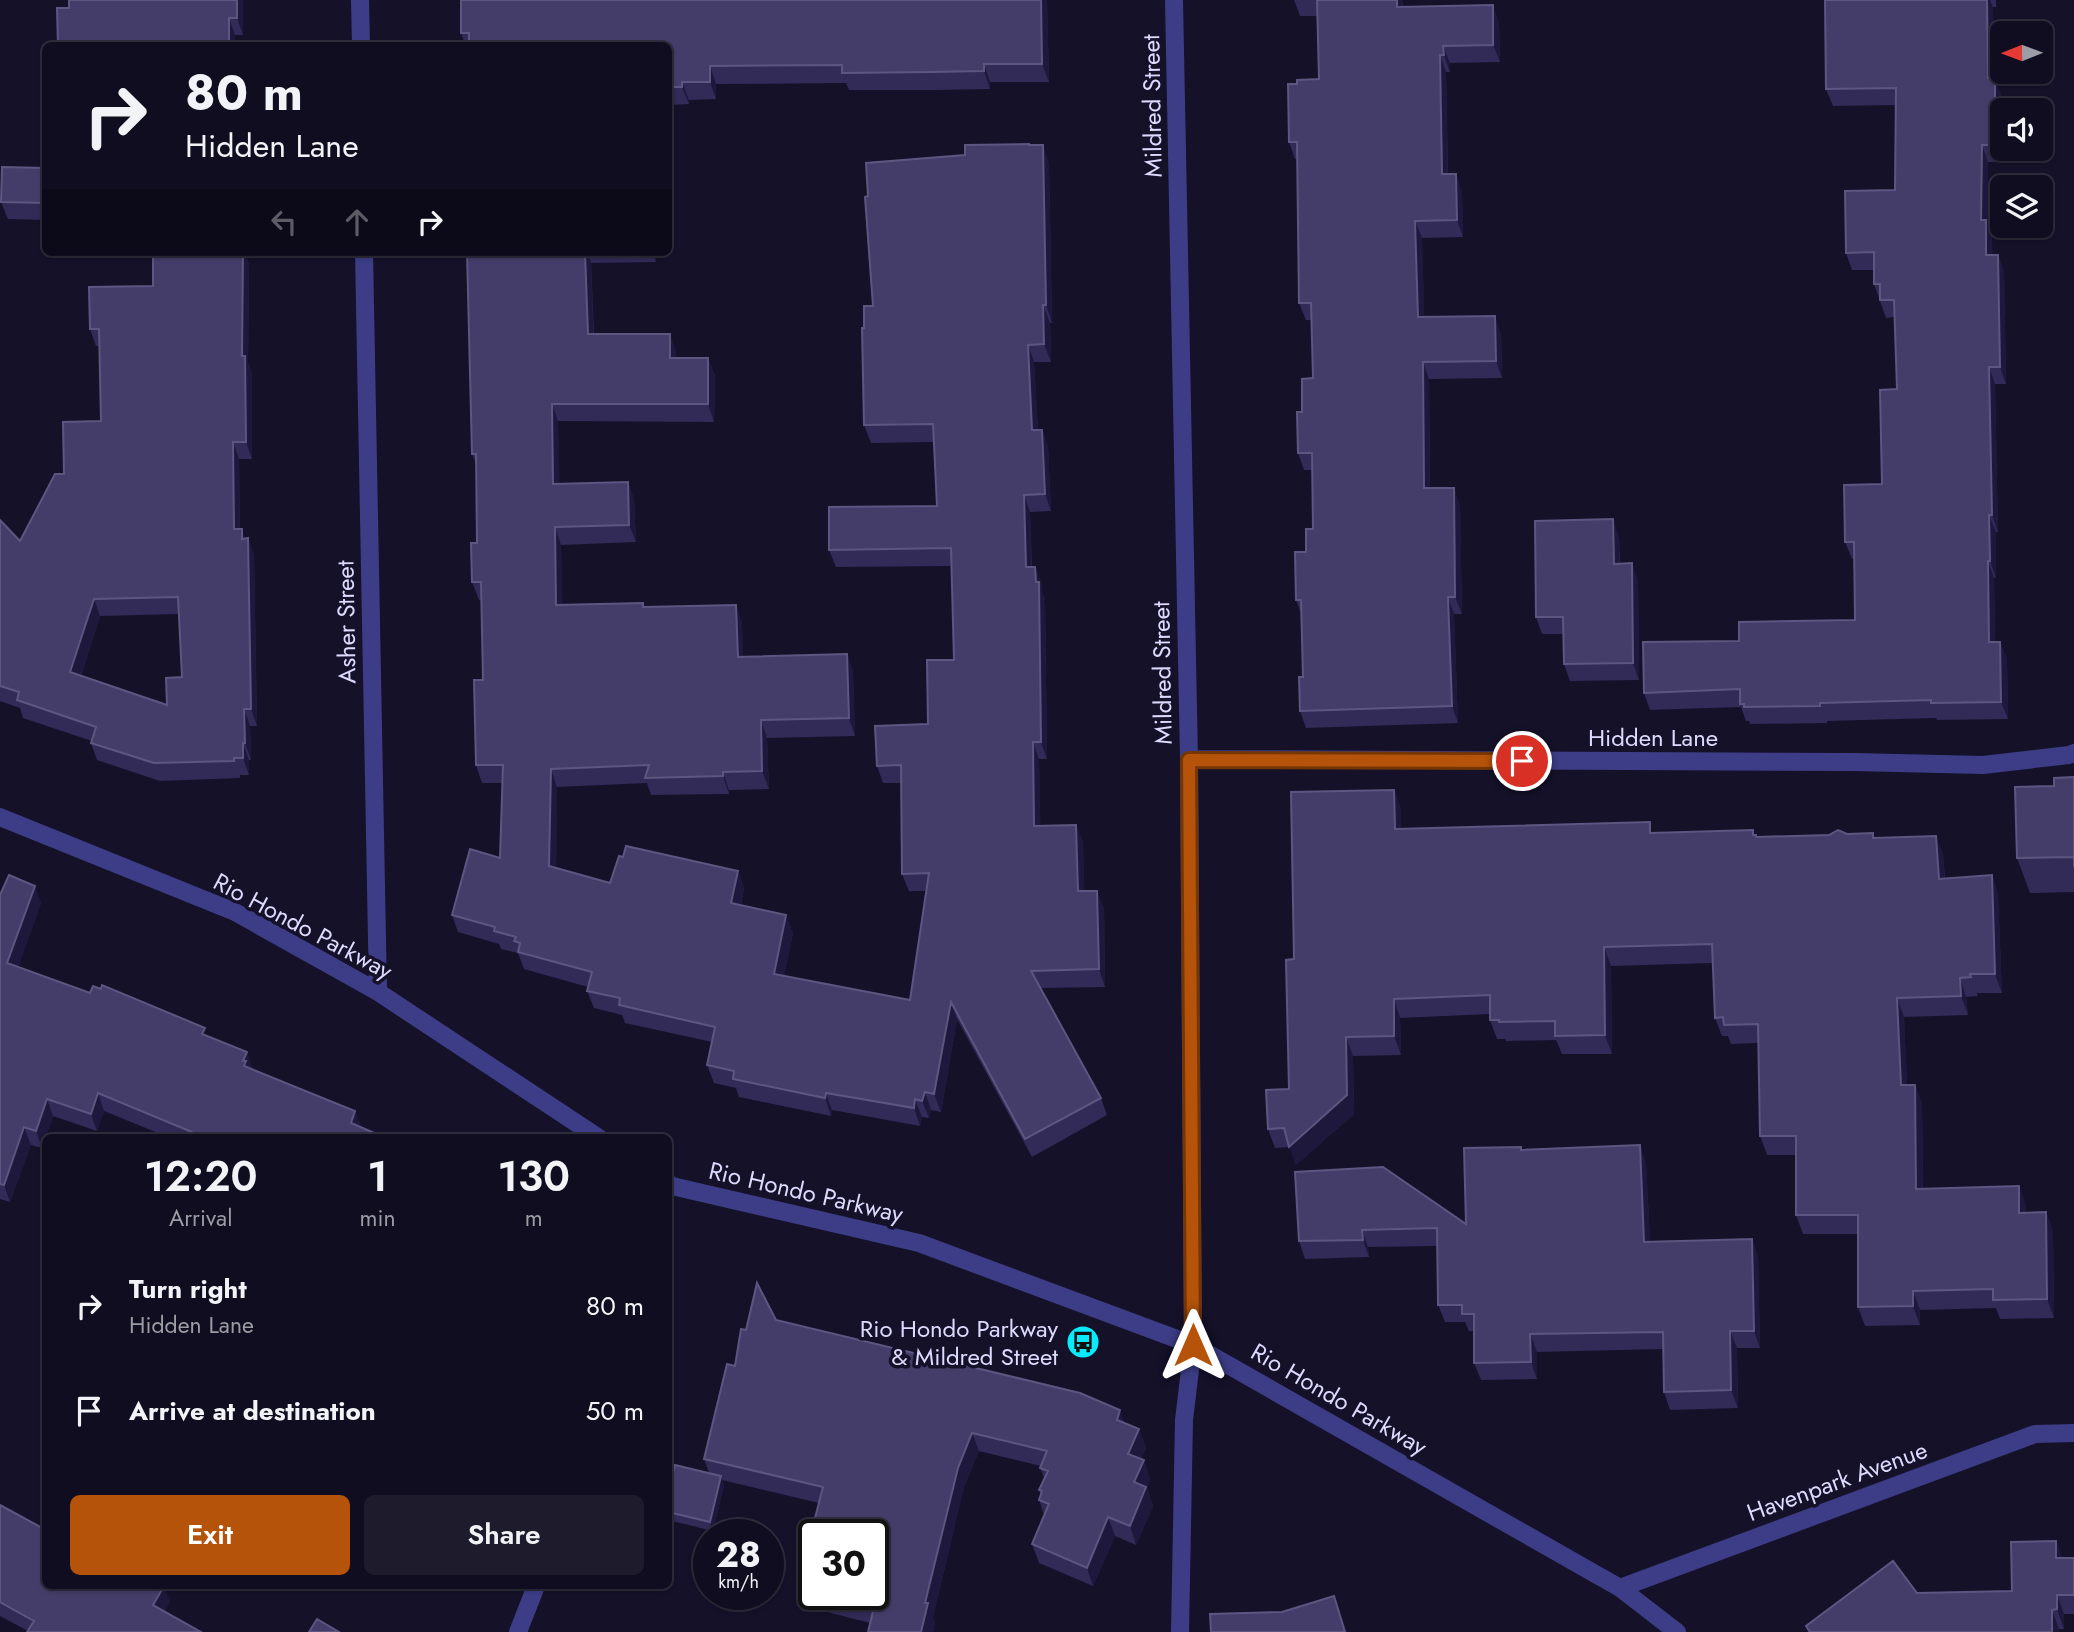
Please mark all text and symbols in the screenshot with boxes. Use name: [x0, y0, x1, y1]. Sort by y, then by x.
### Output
north arrow: [1990, 21, 2053, 84]
map controls: [1990, 21, 2053, 238]
street label: Mildred Street: [1133, 34, 1171, 178]
text: 80 m: [185, 58, 303, 128]
icon: right: [70, 70, 161, 161]
button: sound: [1990, 98, 2053, 161]
text: Hidden Lane: [185, 123, 359, 169]
button: layers: [1990, 175, 2053, 238]
icon: left: [265, 203, 303, 241]
icon: ahead: [338, 203, 376, 241]
icon: right: [411, 203, 449, 241]
street label: Asher Street: [327, 560, 365, 684]
street label: Mildred Street: [1143, 601, 1181, 745]
street label: Hidden Lane: [1588, 720, 1718, 755]
pin: [1492, 731, 1552, 791]
icon: arrive: [1503, 742, 1541, 780]
street label: Rio Hondo Parkway: [207, 864, 399, 988]
text: 12:20: [144, 1146, 258, 1207]
text: 1: [367, 1146, 388, 1207]
text: 130: [497, 1146, 570, 1207]
street label: Rio Hondo Parkway: [705, 1153, 907, 1231]
text: Arrival: [169, 1201, 232, 1235]
text: min: [359, 1201, 395, 1235]
text: m: [525, 1201, 543, 1235]
text: Turn right: [129, 1270, 247, 1308]
icon: right: [70, 1287, 108, 1325]
text: 80 m: [586, 1287, 644, 1325]
text: Hidden Lane: [129, 1308, 254, 1342]
position arrow: [1156, 1308, 1230, 1382]
place label: Rio Hondo Parkway & Mildred Street: [860, 1311, 1058, 1374]
bus stop icon: Rio Hondo Parkway & Mildred Street: [1064, 1323, 1102, 1361]
street label: Rio Hondo Parkway: [1244, 1334, 1434, 1464]
icon: arrive: [70, 1392, 108, 1430]
text: Arrive at destination: [129, 1392, 376, 1430]
text: 50 m: [586, 1392, 644, 1430]
street label: Havenpark Avenue: [1742, 1432, 1932, 1530]
button: Exit: [70, 1495, 350, 1575]
button: Share: [364, 1495, 644, 1575]
speed limit sign: 30: [798, 1519, 889, 1610]
text: 28: [716, 1530, 761, 1580]
text: km/h: [718, 1569, 759, 1595]

